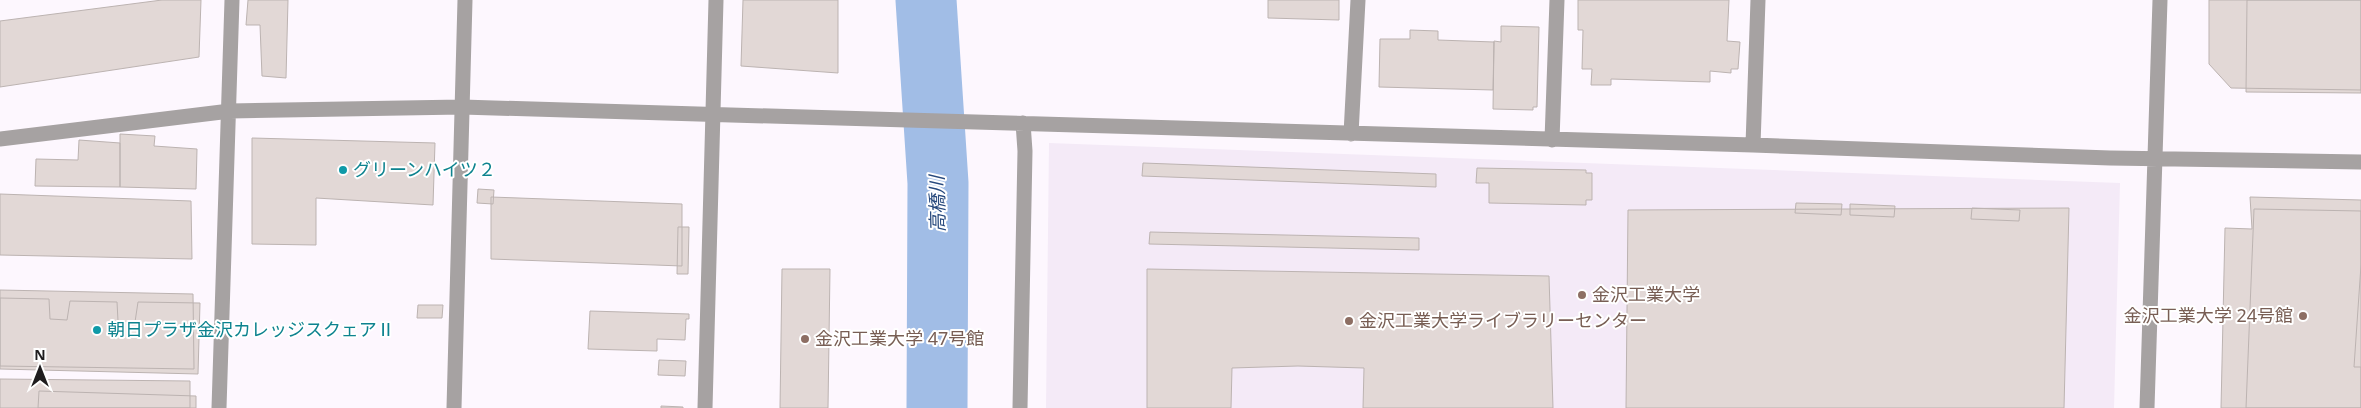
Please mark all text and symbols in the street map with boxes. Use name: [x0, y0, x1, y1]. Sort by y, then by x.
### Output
place label: グリーンハイツ２: [353, 157, 496, 181]
marker: グリーンハイツ２: [337, 164, 349, 176]
water label: 高橋川: [923, 173, 950, 233]
place label: 金沢工業大学: [1592, 282, 1700, 306]
marker: 金沢工業大学: [1576, 289, 1588, 301]
place label: 金沢工業大学 24号館: [2124, 303, 2293, 327]
place label: 金沢工業大学ライブラリーセンター: [1359, 308, 1647, 332]
marker: 金沢工業大学 24号館: [2297, 310, 2309, 322]
marker: 金沢工業大学ライブラリーセンター: [1343, 315, 1355, 327]
place label: 朝日プラザ金沢カレッジスクェアⅡ: [107, 317, 395, 341]
marker: 朝日プラザ金沢カレッジスクェアⅡ: [91, 324, 103, 336]
place label: 金沢工業大学 47号館: [815, 326, 984, 350]
marker: 金沢工業大学 47号館: [799, 333, 811, 345]
north arrow: [15, 343, 65, 393]
text: N: [34, 345, 46, 364]

